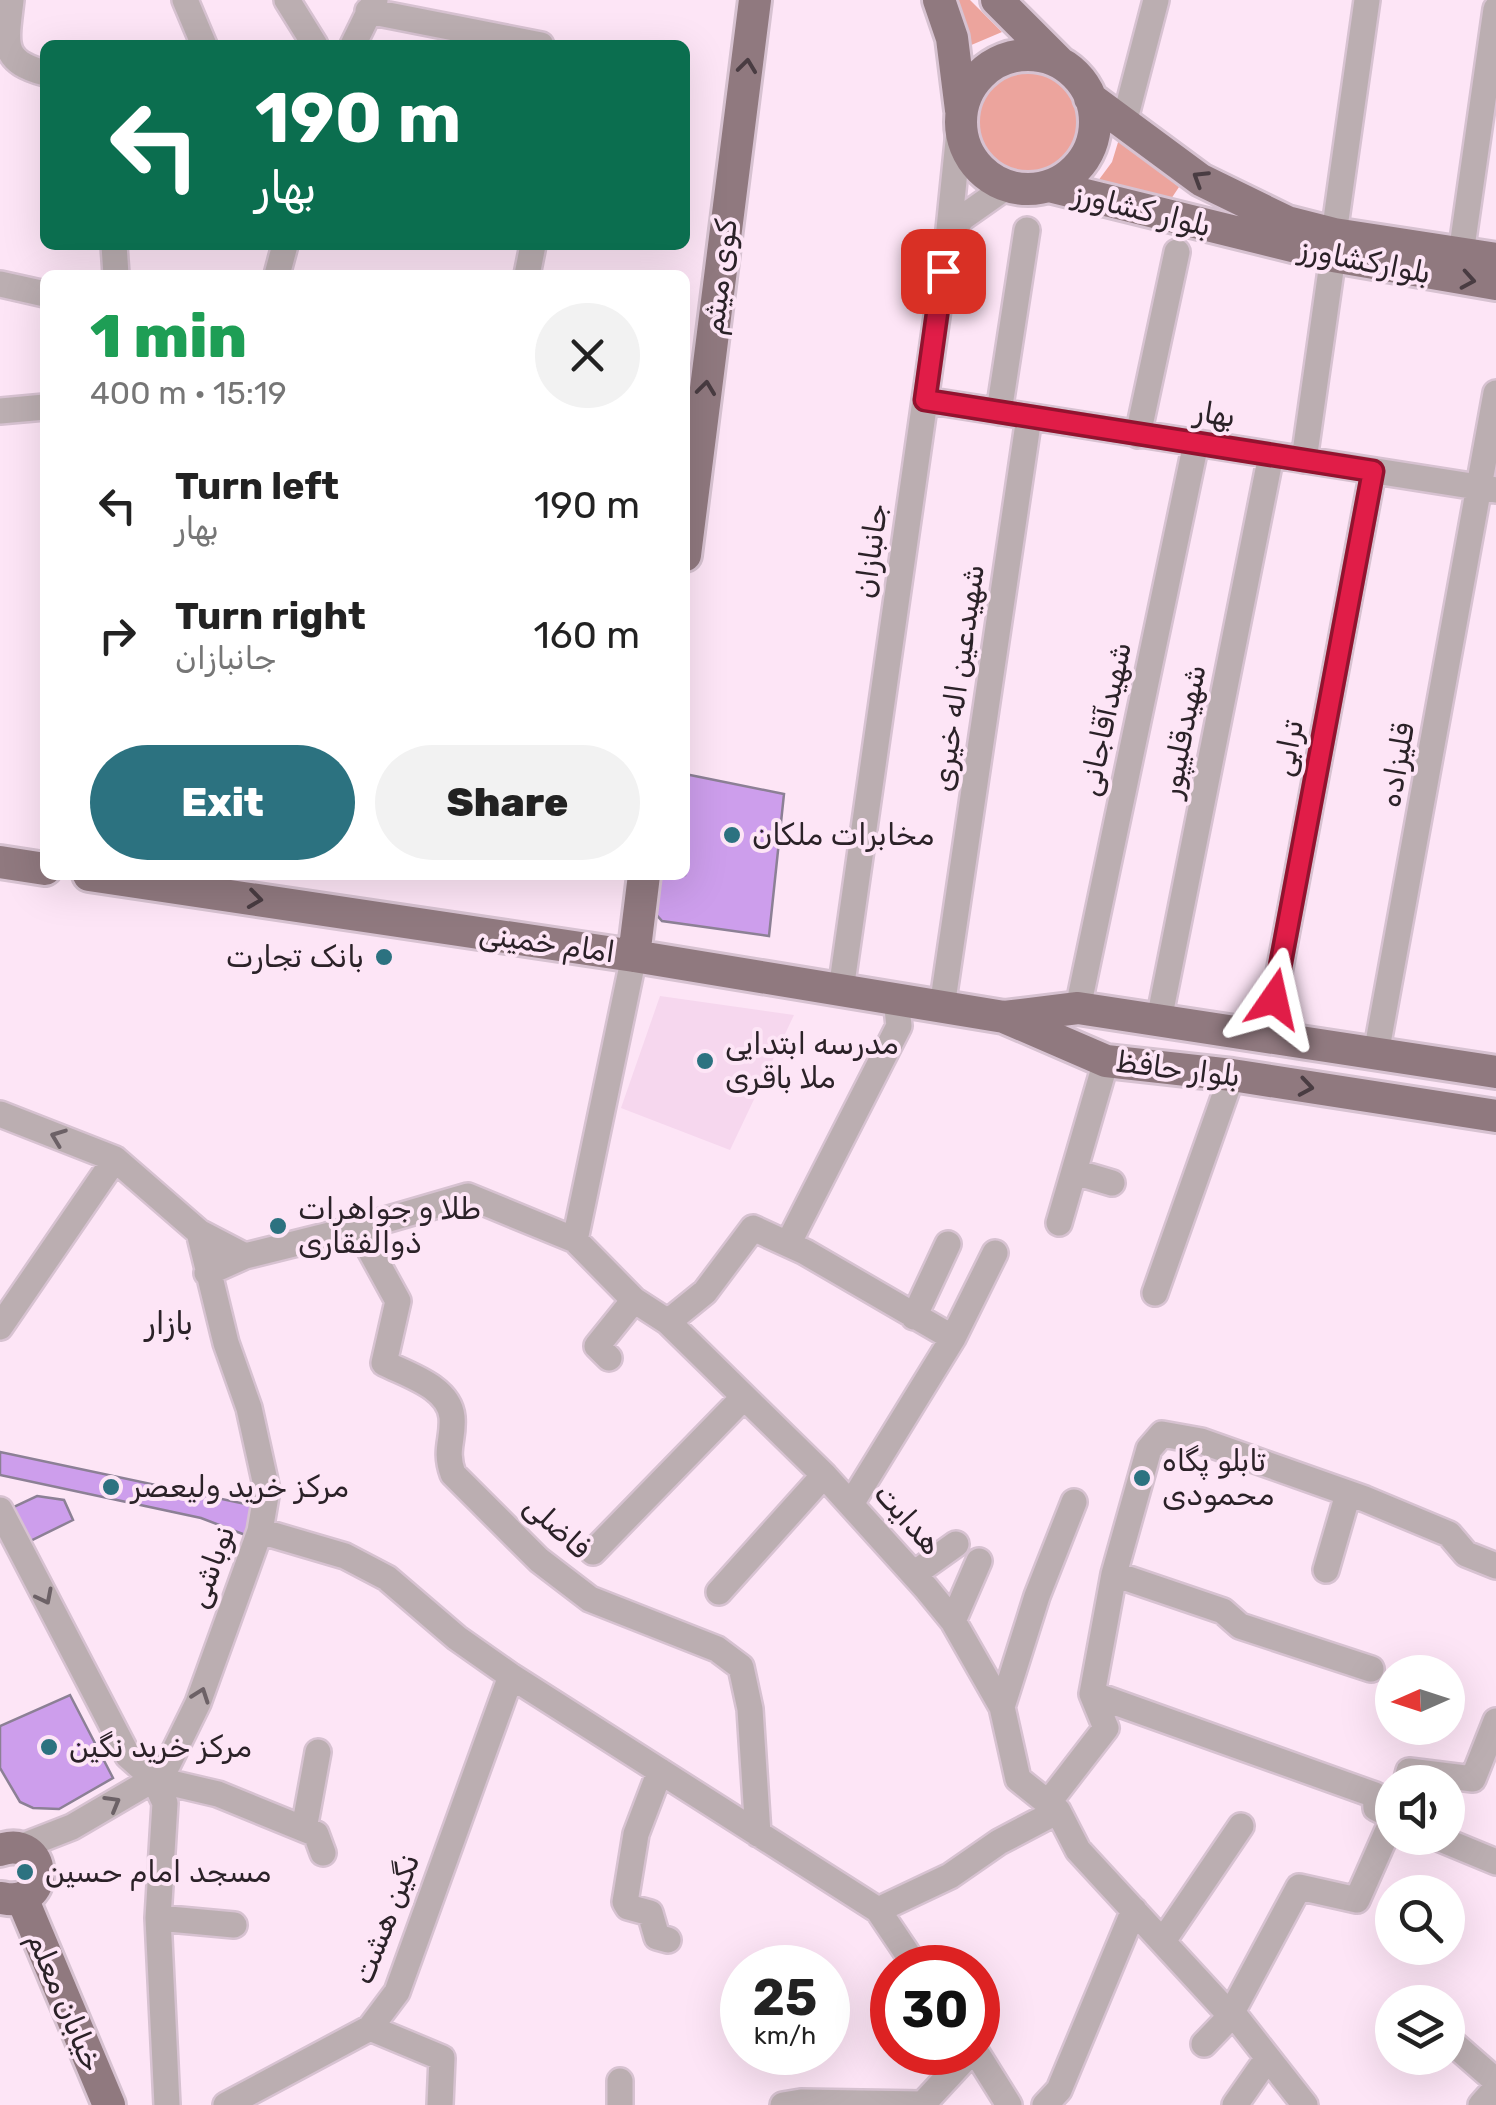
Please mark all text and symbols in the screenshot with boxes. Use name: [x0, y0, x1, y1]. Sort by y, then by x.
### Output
one-way arrow: [736, 58, 757, 74]
text: 190 m: [255, 77, 461, 160]
icon: left: [90, 80, 220, 210]
text: بهار: [255, 161, 317, 214]
one-way arrow: [1193, 171, 1211, 190]
street label: بلوار کشاورز: [1068, 175, 1215, 244]
street label: کوی میثم: [695, 217, 746, 337]
pin: [901, 229, 986, 314]
street label: بلوارکشاورز: [1294, 230, 1434, 291]
icon: arrive: [916, 244, 971, 299]
one-way arrow: [1460, 268, 1476, 289]
text: 1 min: [90, 301, 247, 372]
button: close: [535, 303, 640, 408]
text: 400 m · 15:19: [90, 374, 287, 412]
one-way arrow: [695, 380, 716, 396]
street label: بهار: [1190, 393, 1238, 435]
text: Turn left: [175, 463, 339, 509]
icon: left: [90, 478, 145, 533]
text: 190 m: [534, 482, 640, 528]
street label: جانبازان: [847, 501, 895, 601]
text: بهار: [175, 509, 219, 547]
street label: شهیدعین اله خیری: [924, 562, 992, 794]
text: Turn right: [175, 593, 366, 639]
icon: right: [90, 608, 145, 663]
text: 160 m: [534, 612, 640, 658]
text: جانبازان: [175, 639, 276, 677]
street label: شهیدآقاجانی: [1071, 639, 1139, 799]
street label: شهیدقلیپور: [1152, 661, 1215, 803]
street label: ترابی: [1265, 717, 1311, 779]
street label: قلیزاده: [1372, 720, 1422, 810]
button: Exit: [90, 745, 355, 860]
button: Share: [375, 745, 640, 860]
place label: مخابرات ملکان: [752, 817, 934, 853]
marker: مخابرات ملکان: [721, 824, 743, 846]
one-way arrow: [246, 888, 263, 909]
street label: امام خمینی: [477, 916, 617, 971]
place label: بانک تجارت: [226, 939, 364, 975]
marker: بانک تجارت: [373, 946, 395, 968]
position arrow: [1222, 947, 1326, 1051]
place label: مدرسه ابتدایی ملا باقری: [725, 1026, 899, 1096]
street label: بلوار حافظ: [1114, 1044, 1242, 1094]
marker: مدرسه ابتدایی ملا باقری: [694, 1050, 716, 1072]
one-way arrow: [1298, 1075, 1315, 1096]
one-way arrow: [50, 1128, 67, 1148]
place label: طلا و جواهرات ذوالفقاری: [298, 1191, 481, 1261]
marker: طلا و جواهرات ذوالفقاری: [267, 1215, 289, 1237]
district label: بازار: [143, 1304, 193, 1342]
place label: تابلو پگاه محمودی: [1162, 1443, 1274, 1513]
marker: تابلو پگاه محمودی: [1131, 1467, 1153, 1489]
place label: مرکز خرید ولیعصر: [129, 1469, 349, 1505]
marker: مرکز خرید ولیعصر: [100, 1476, 122, 1498]
street label: هدایت: [867, 1476, 949, 1562]
street label: فاضلی: [516, 1488, 598, 1566]
street label: نوباشی: [180, 1521, 242, 1613]
one-way arrow: [33, 1586, 52, 1604]
north arrow: [1375, 1655, 1465, 1745]
map controls: [1375, 1655, 1465, 2075]
one-way arrow: [189, 1687, 210, 1704]
place label: مرکز خرید نگین: [69, 1729, 252, 1765]
marker: مرکز خرید نگین: [38, 1736, 60, 1758]
button: sound: [1375, 1765, 1465, 1855]
one-way arrow: [102, 1796, 120, 1815]
street label: نگین هشت: [345, 1849, 427, 1989]
place label: مسجد امام حسین: [45, 1854, 271, 1891]
marker: مسجد امام حسین: [14, 1861, 36, 1883]
button: search: [1375, 1875, 1465, 1965]
street label: خیابان معلم: [19, 1927, 110, 2077]
speed limit sign: 30: [870, 1945, 1000, 2075]
text: 25: [753, 1968, 817, 2028]
button: layers: [1375, 1985, 1465, 2075]
text: km/h: [754, 2021, 816, 2050]

